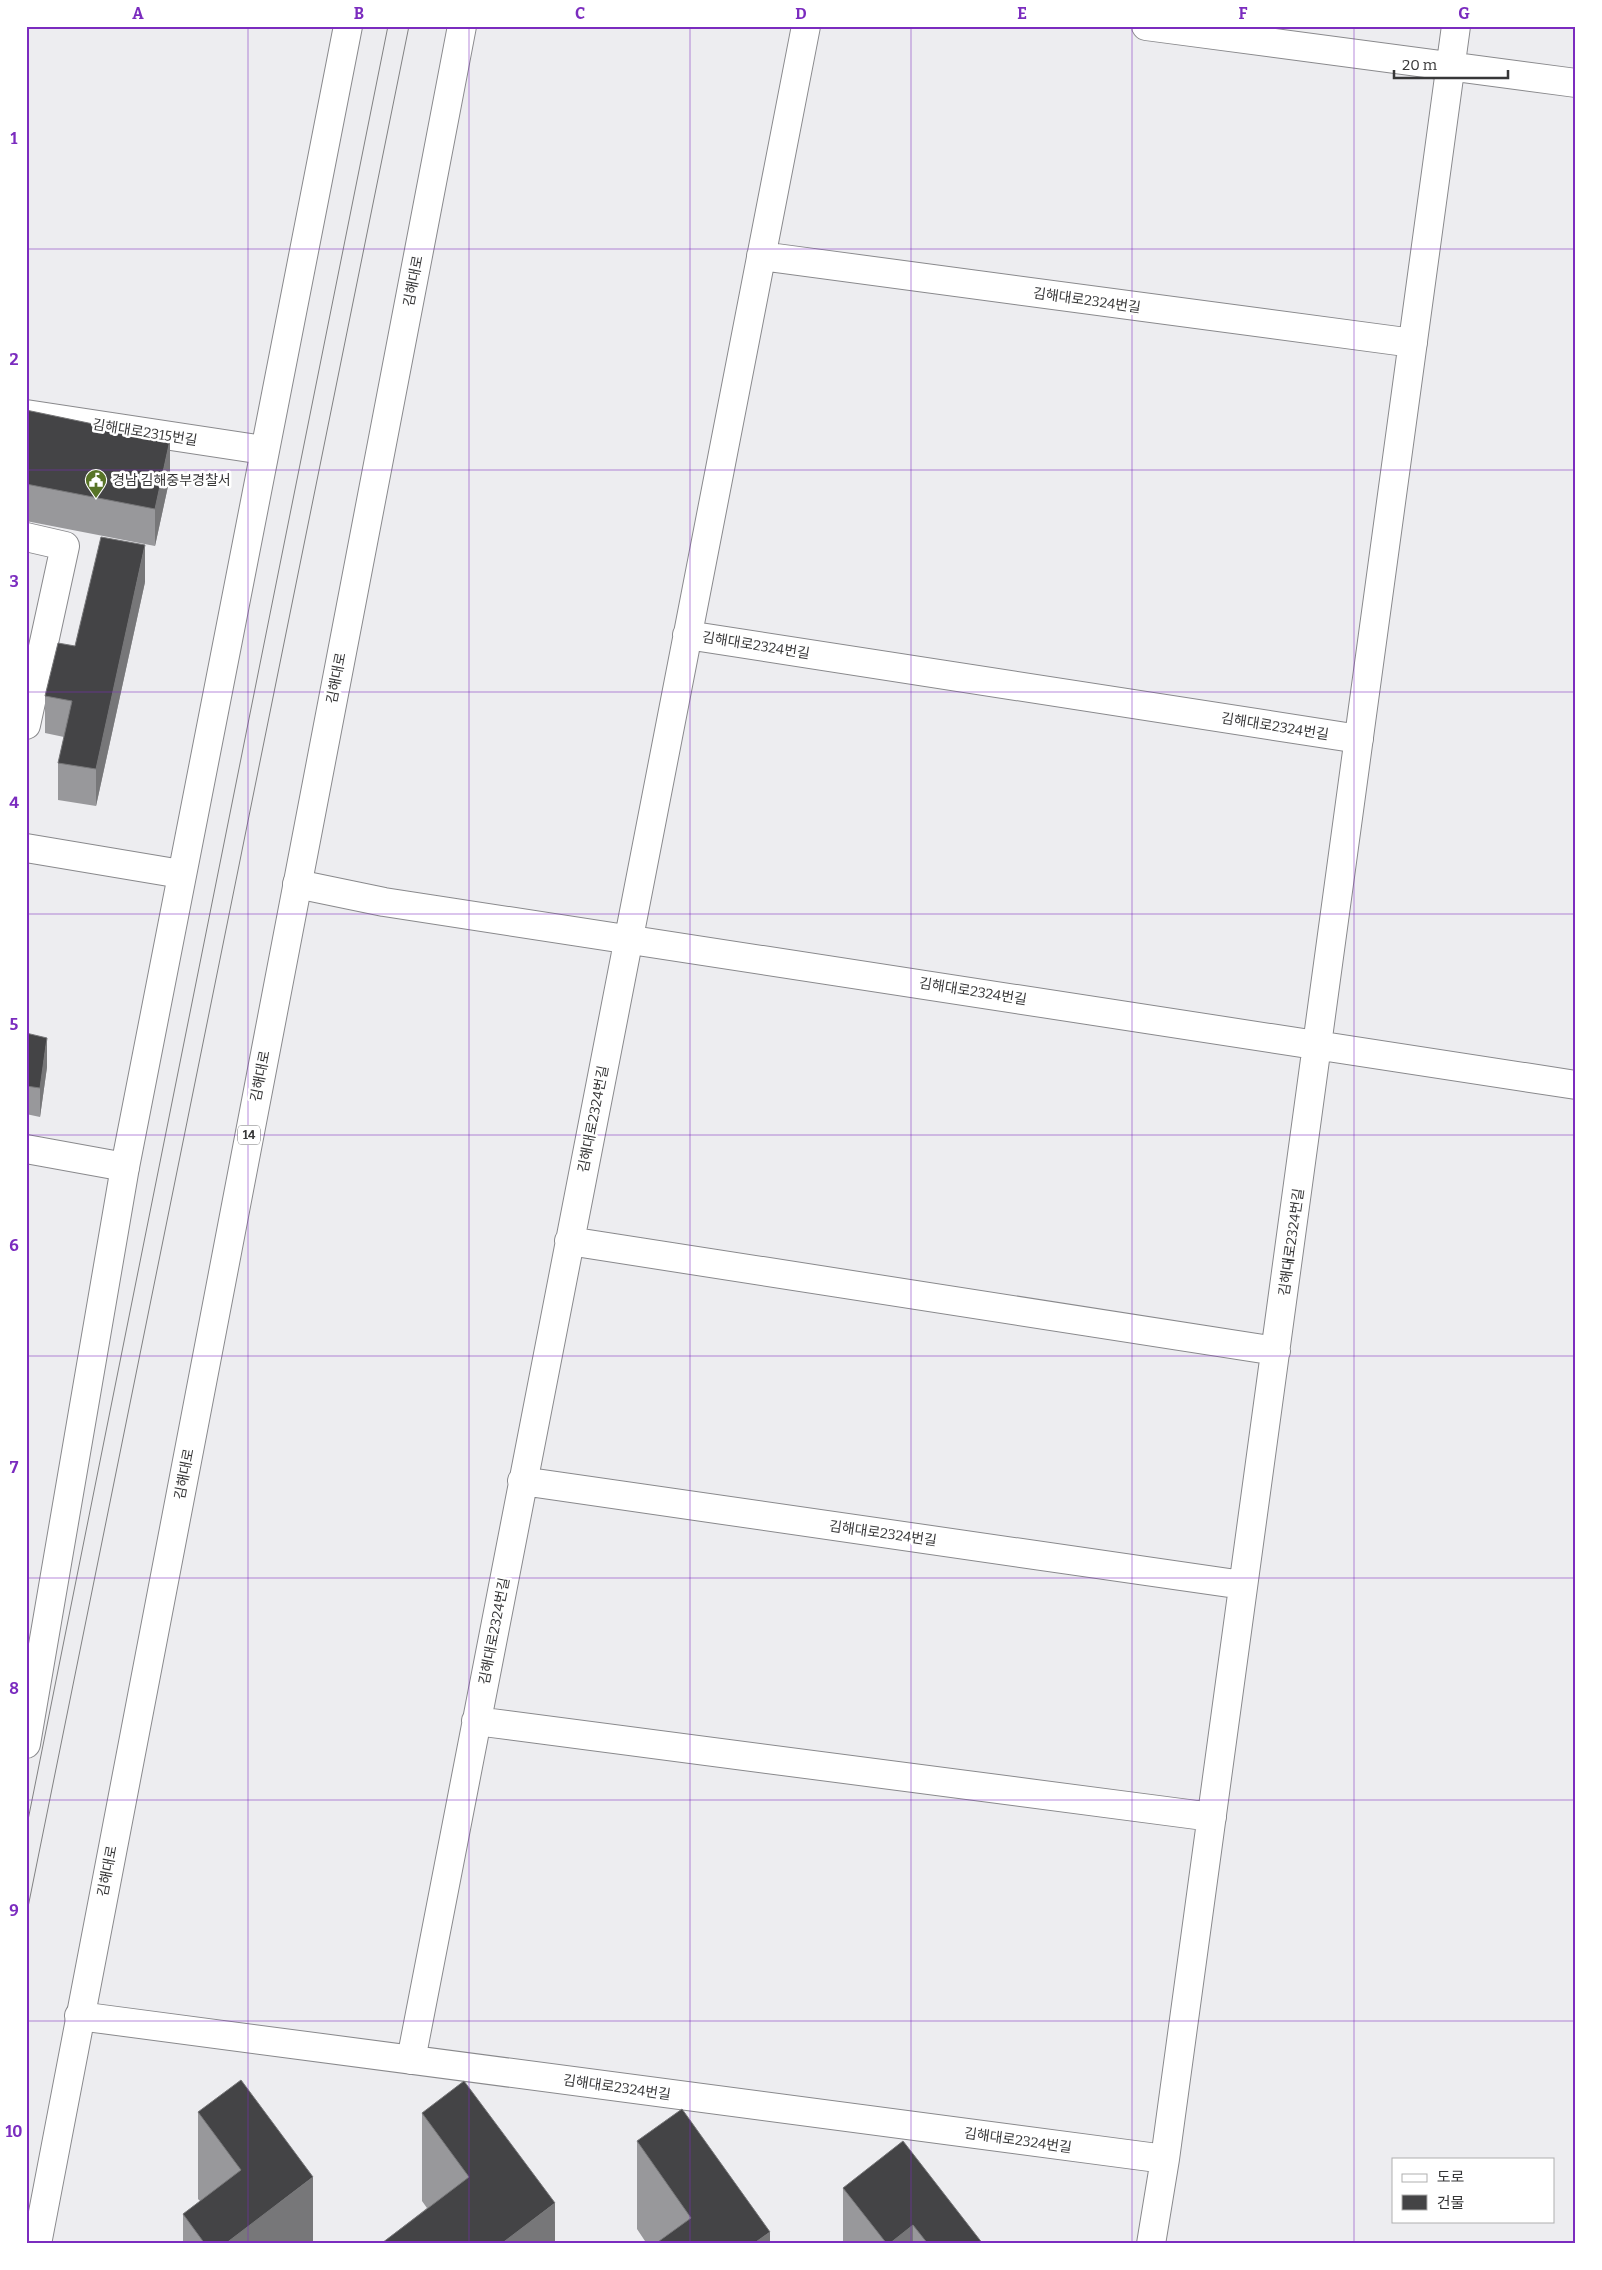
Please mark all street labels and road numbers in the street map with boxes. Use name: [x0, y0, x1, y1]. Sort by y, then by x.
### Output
street label: 김해대로: [400, 254, 427, 308]
street label: 김해대로2324번길: [1032, 285, 1142, 316]
street label: 김해대로2315번길: [91, 416, 199, 449]
street label: 김해대로2324번길: [701, 629, 811, 662]
street label: 김해대로: [323, 651, 350, 705]
street label: 김해대로2324번길: [1220, 710, 1330, 743]
street label: 김해대로2324번길: [918, 975, 1028, 1008]
street label: 김해대로: [247, 1049, 274, 1103]
street label: 김해대로2324번길: [575, 1064, 612, 1174]
road number: 14: [238, 1126, 260, 1144]
street label: 김해대로2324번길: [1276, 1187, 1307, 1297]
street label: 김해대로: [171, 1447, 198, 1501]
street label: 김해대로2324번길: [828, 1518, 938, 1549]
street label: 김해대로2324번길: [476, 1576, 513, 1686]
street label: 김해대로: [94, 1844, 121, 1898]
street label: 김해대로2324번길: [562, 2072, 672, 2103]
street label: 김해대로2324번길: [963, 2125, 1073, 2156]

